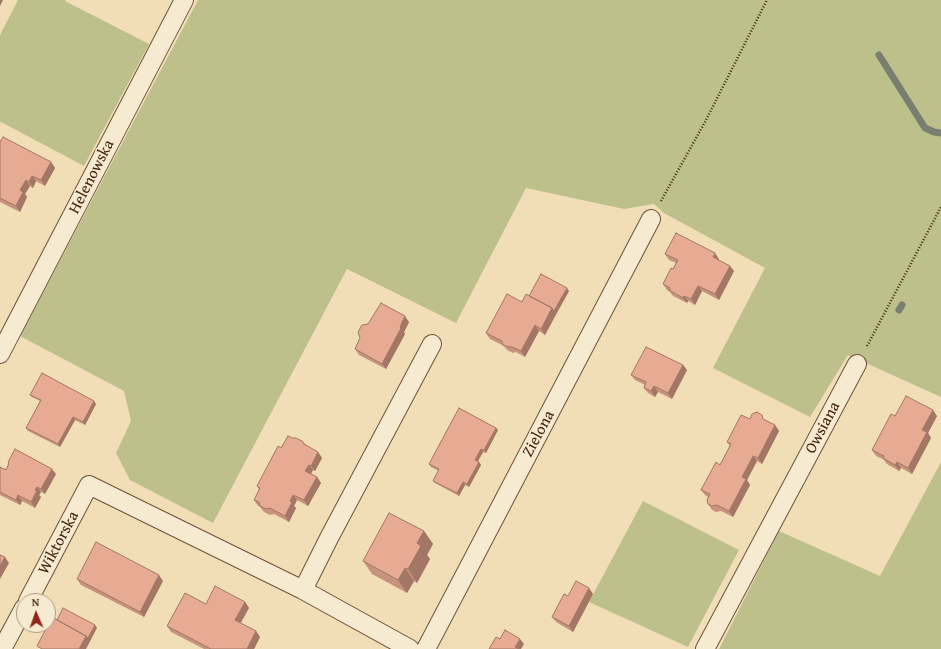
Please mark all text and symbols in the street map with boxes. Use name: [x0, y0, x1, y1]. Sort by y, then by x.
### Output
street label: Helenowska: [65, 137, 119, 217]
street label: Owsiana: [801, 399, 845, 457]
street label: Zielona: [519, 408, 559, 460]
street label: Wiktorska: [34, 508, 84, 578]
north arrow: [16, 593, 56, 633]
text: N: [32, 594, 40, 610]

